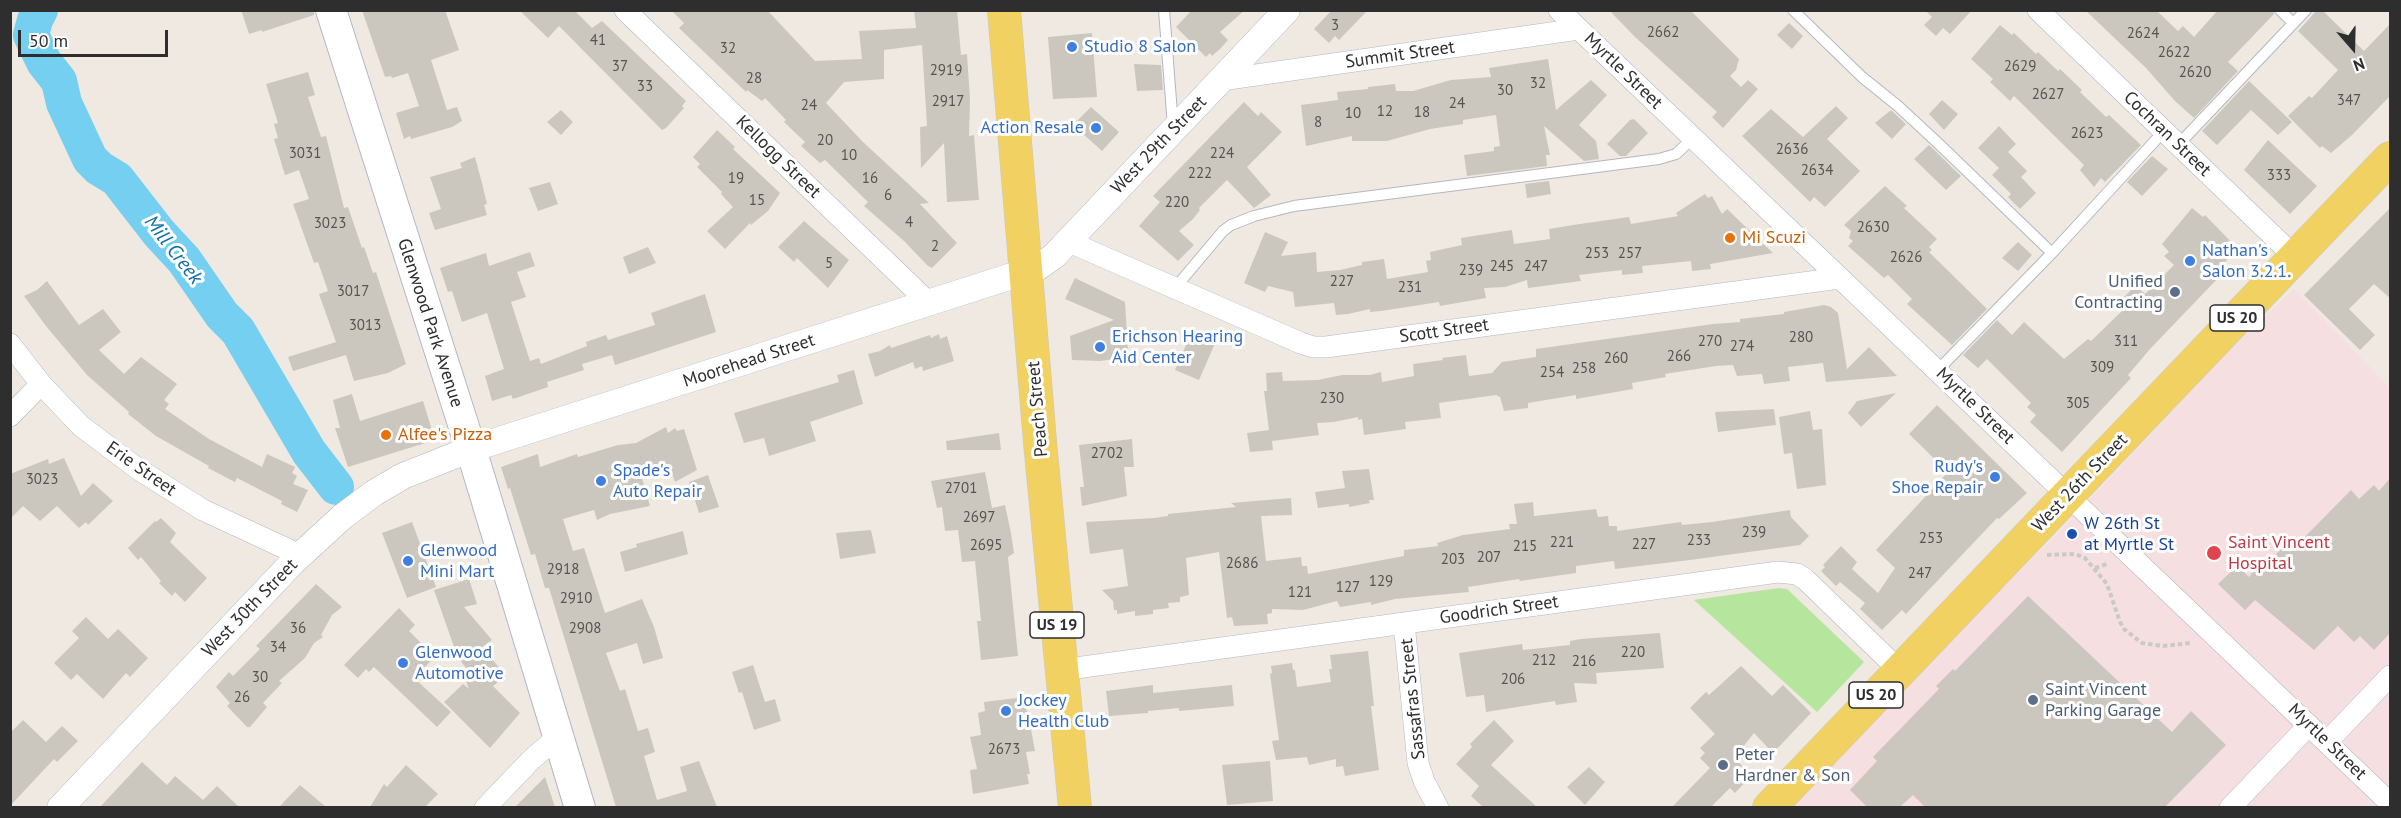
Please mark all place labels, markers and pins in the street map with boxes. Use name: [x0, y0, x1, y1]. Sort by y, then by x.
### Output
place label: Studio 8 Salon: [1084, 36, 1196, 58]
marker: Studio 8 Salon: [1065, 40, 1079, 54]
place label: Action Resale: [980, 117, 1084, 139]
marker: Action Resale: [1089, 121, 1103, 135]
place label: Mi Scuzi: [1742, 227, 1806, 249]
marker: Mi Scuzi: [1723, 231, 1737, 245]
place label: Nathan's Salon 3.2.1.: [2202, 240, 2291, 282]
marker: Nathan's Salon 3.2.1.: [2183, 254, 2197, 268]
place label: Unified Contracting: [2074, 271, 2163, 314]
marker: Unified Contracting: [2168, 285, 2182, 299]
place label: Erichson Hearing Aid Center: [1112, 326, 1243, 368]
marker: Erichson Hearing Aid Center: [1093, 340, 1107, 354]
place label: Alfee's Pizza: [398, 424, 492, 446]
marker: Alfee's Pizza: [379, 428, 393, 442]
place label: Rudy's Shoe Repair: [1891, 456, 1983, 498]
place label: Spade's Auto Repair: [613, 460, 702, 502]
marker: Rudy's Shoe Repair: [1988, 470, 2002, 484]
marker: Spade's Auto Repair: [594, 474, 608, 488]
place label: W 26th St at Myrtle St: [2084, 513, 2174, 556]
marker: W 26th St at Myrtle St: [2065, 527, 2079, 541]
place label: Saint Vincent Hospital: [2228, 532, 2330, 574]
place label: Glenwood Mini Mart: [420, 540, 497, 582]
marker: Saint Vincent Hospital: [2205, 544, 2223, 562]
marker: Glenwood Mini Mart: [401, 554, 415, 568]
place label: Glenwood Automotive: [415, 642, 504, 684]
marker: Glenwood Automotive: [396, 656, 410, 670]
place label: Saint Vincent Parking Garage: [2045, 679, 2161, 722]
place label: Jockey Health Club: [1018, 690, 1109, 732]
marker: Saint Vincent Parking Garage: [2026, 693, 2040, 707]
marker: Jockey Health Club: [999, 704, 1013, 718]
place label: Peter Hardner & Son: [1735, 744, 1850, 786]
marker: Peter Hardner & Son: [1716, 758, 1730, 772]

